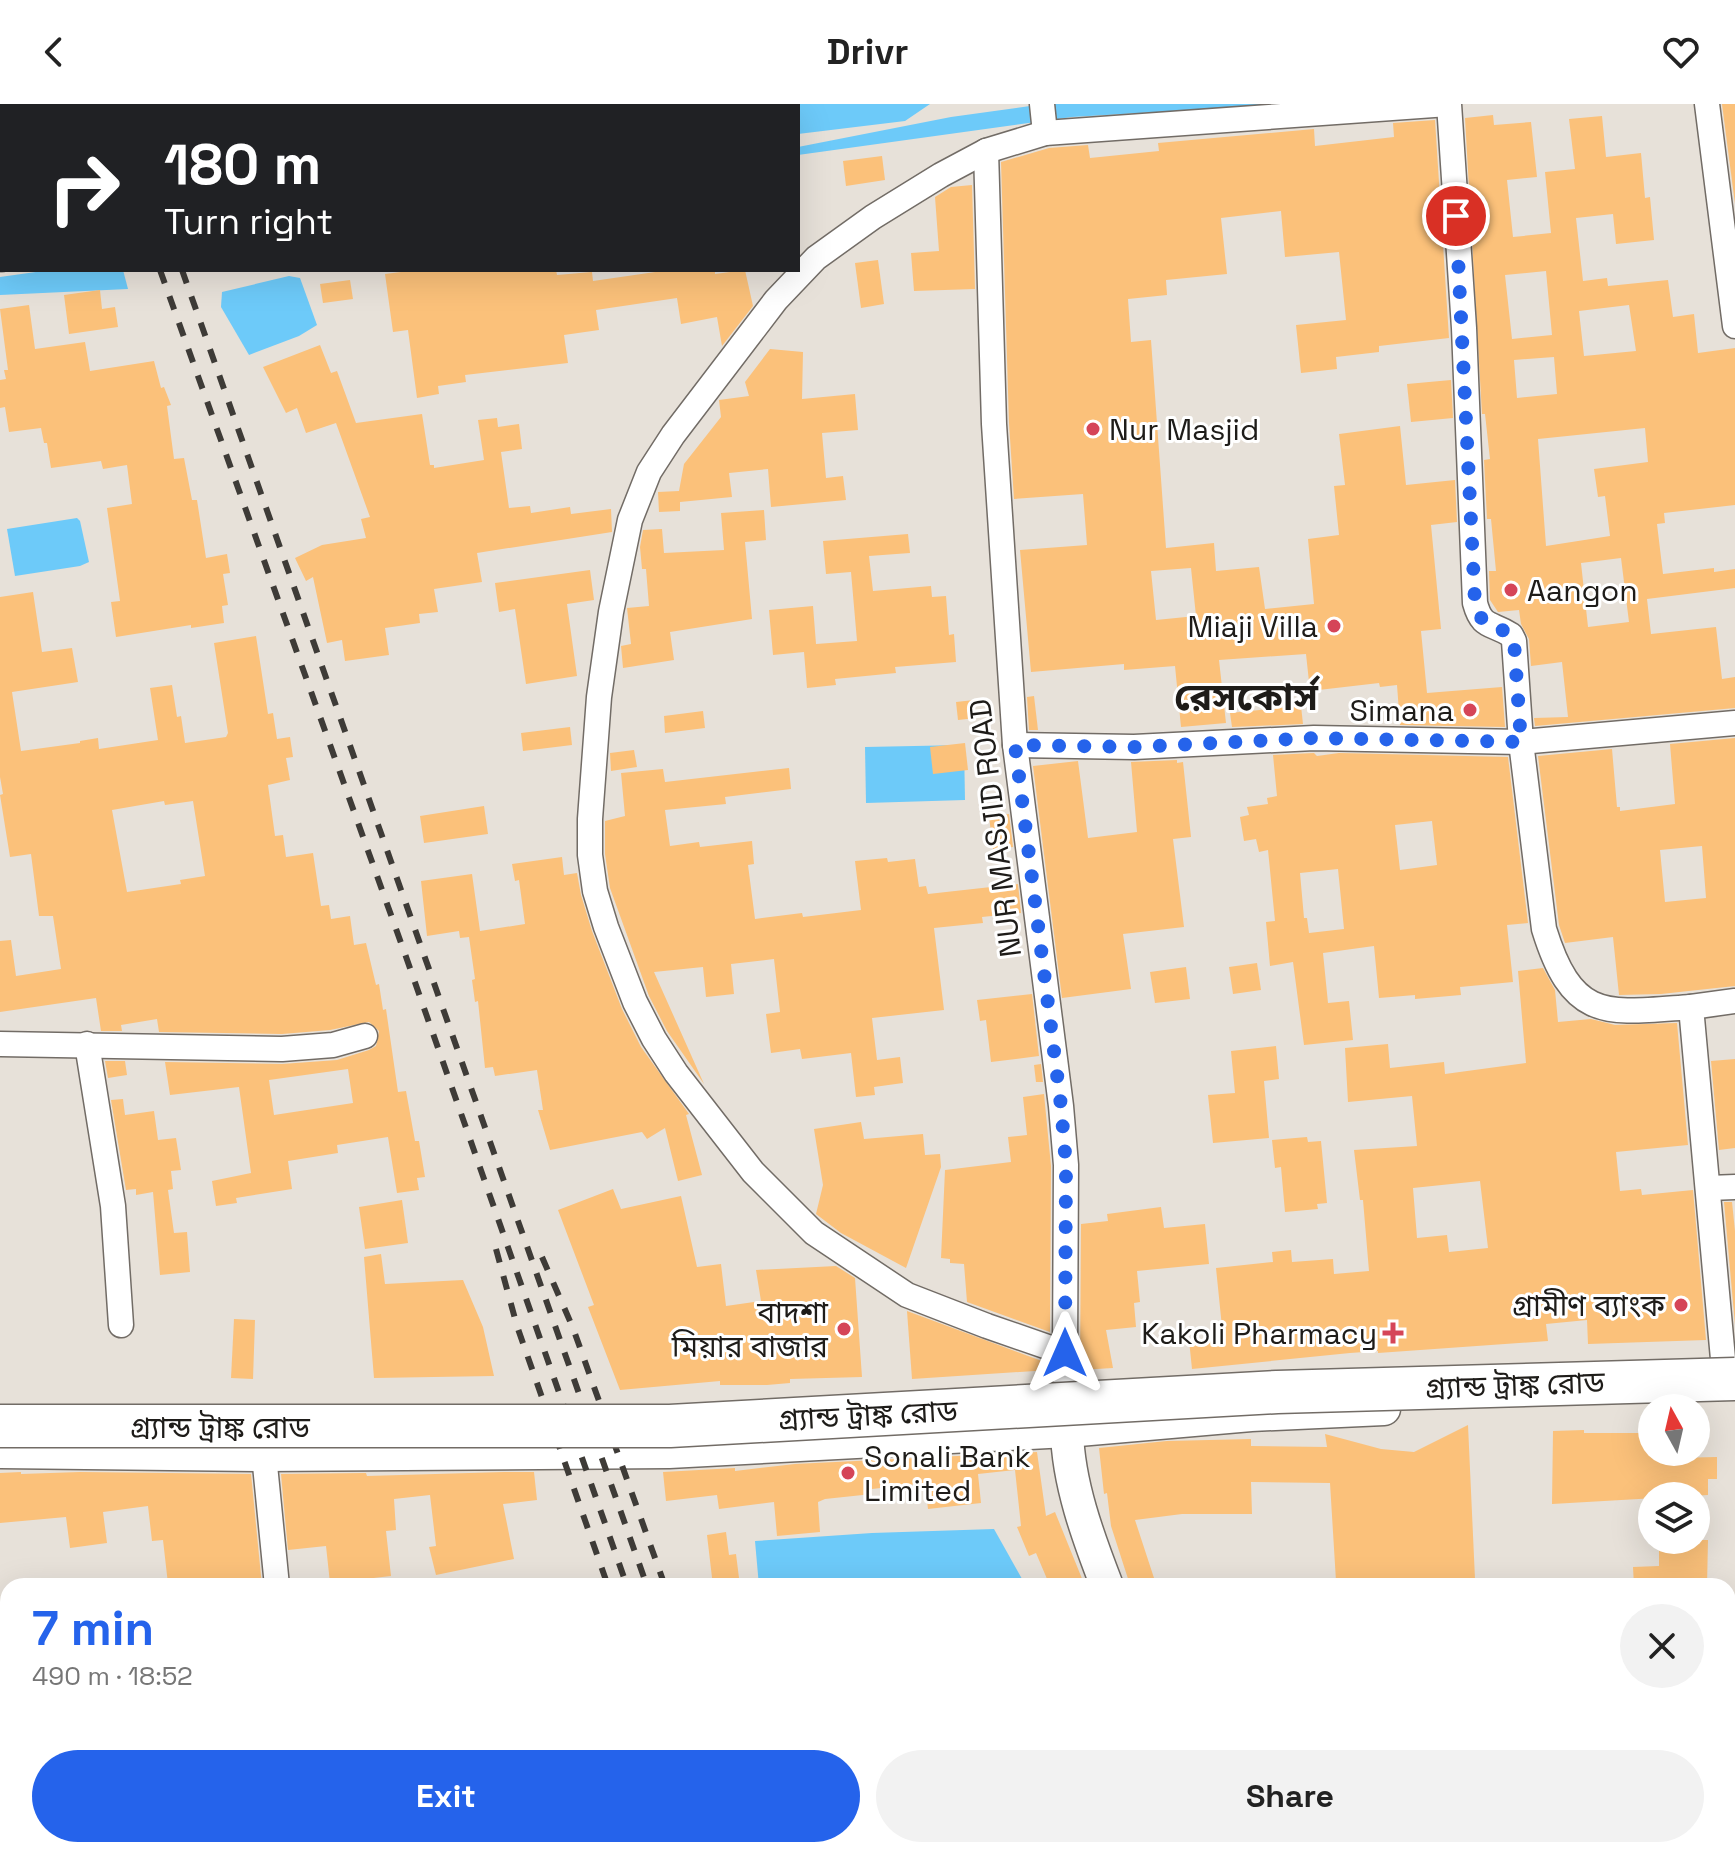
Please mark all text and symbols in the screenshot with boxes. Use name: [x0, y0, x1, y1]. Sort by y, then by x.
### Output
text: Drivr: [827, 29, 908, 75]
icon: back: [32, 30, 76, 74]
icon: heart: [1659, 30, 1703, 74]
text: 180 m: [164, 129, 321, 200]
icon: right: [32, 136, 136, 240]
pin: [1422, 182, 1490, 250]
icon: arrive: [1434, 194, 1478, 238]
text: Turn right: [164, 199, 333, 245]
place label: Nur Masjid: [1109, 410, 1259, 449]
marker: Nur Masjid: [1084, 420, 1102, 438]
place label: Aangon: [1527, 571, 1638, 610]
marker: Aangon: [1502, 581, 1520, 599]
place label: Miaji Villa: [1188, 607, 1318, 646]
marker: Miaji Villa: [1325, 617, 1343, 635]
district label: রেসকোর্স: [1174, 673, 1321, 721]
place label: Simana: [1350, 691, 1454, 730]
street label: NUR MASJID ROAD: [960, 697, 1030, 959]
marker: Simana: [1461, 701, 1479, 719]
place label: গ্রামীণ ব্যাংক: [1512, 1286, 1666, 1325]
place label: বাদশা মিয়ার বাজার: [671, 1293, 829, 1366]
marker: গ্রামীণ ব্যাংক: [1672, 1296, 1690, 1314]
position arrow: [1023, 1311, 1107, 1395]
place label: Kakoli Pharmacy: [1141, 1314, 1377, 1353]
marker: বাদশা মিয়ার বাজার: [835, 1320, 853, 1338]
marker: Kakoli Pharmacy: [1384, 1324, 1402, 1342]
street label: গ্র্যান্ড ট্রাঙ্ক রোড: [1425, 1362, 1606, 1408]
street label: গ্র্যান্ড ট্রাঙ্ক রোড: [777, 1391, 959, 1439]
north arrow: [1638, 1394, 1710, 1466]
map controls: [1638, 1394, 1710, 1554]
street label: গ্র্যান্ড ট্রাঙ্ক রোড: [130, 1408, 310, 1447]
place label: Sonali Bank Limited: [864, 1437, 1031, 1510]
marker: Sonali Bank Limited: [839, 1464, 857, 1482]
button: layers: [1638, 1482, 1710, 1554]
text: 7 min: [32, 1598, 154, 1659]
button: close: [1620, 1604, 1704, 1688]
text: 490 m · 18:52: [32, 1659, 193, 1693]
button: Exit: [32, 1750, 860, 1842]
button: Share: [876, 1750, 1704, 1842]

